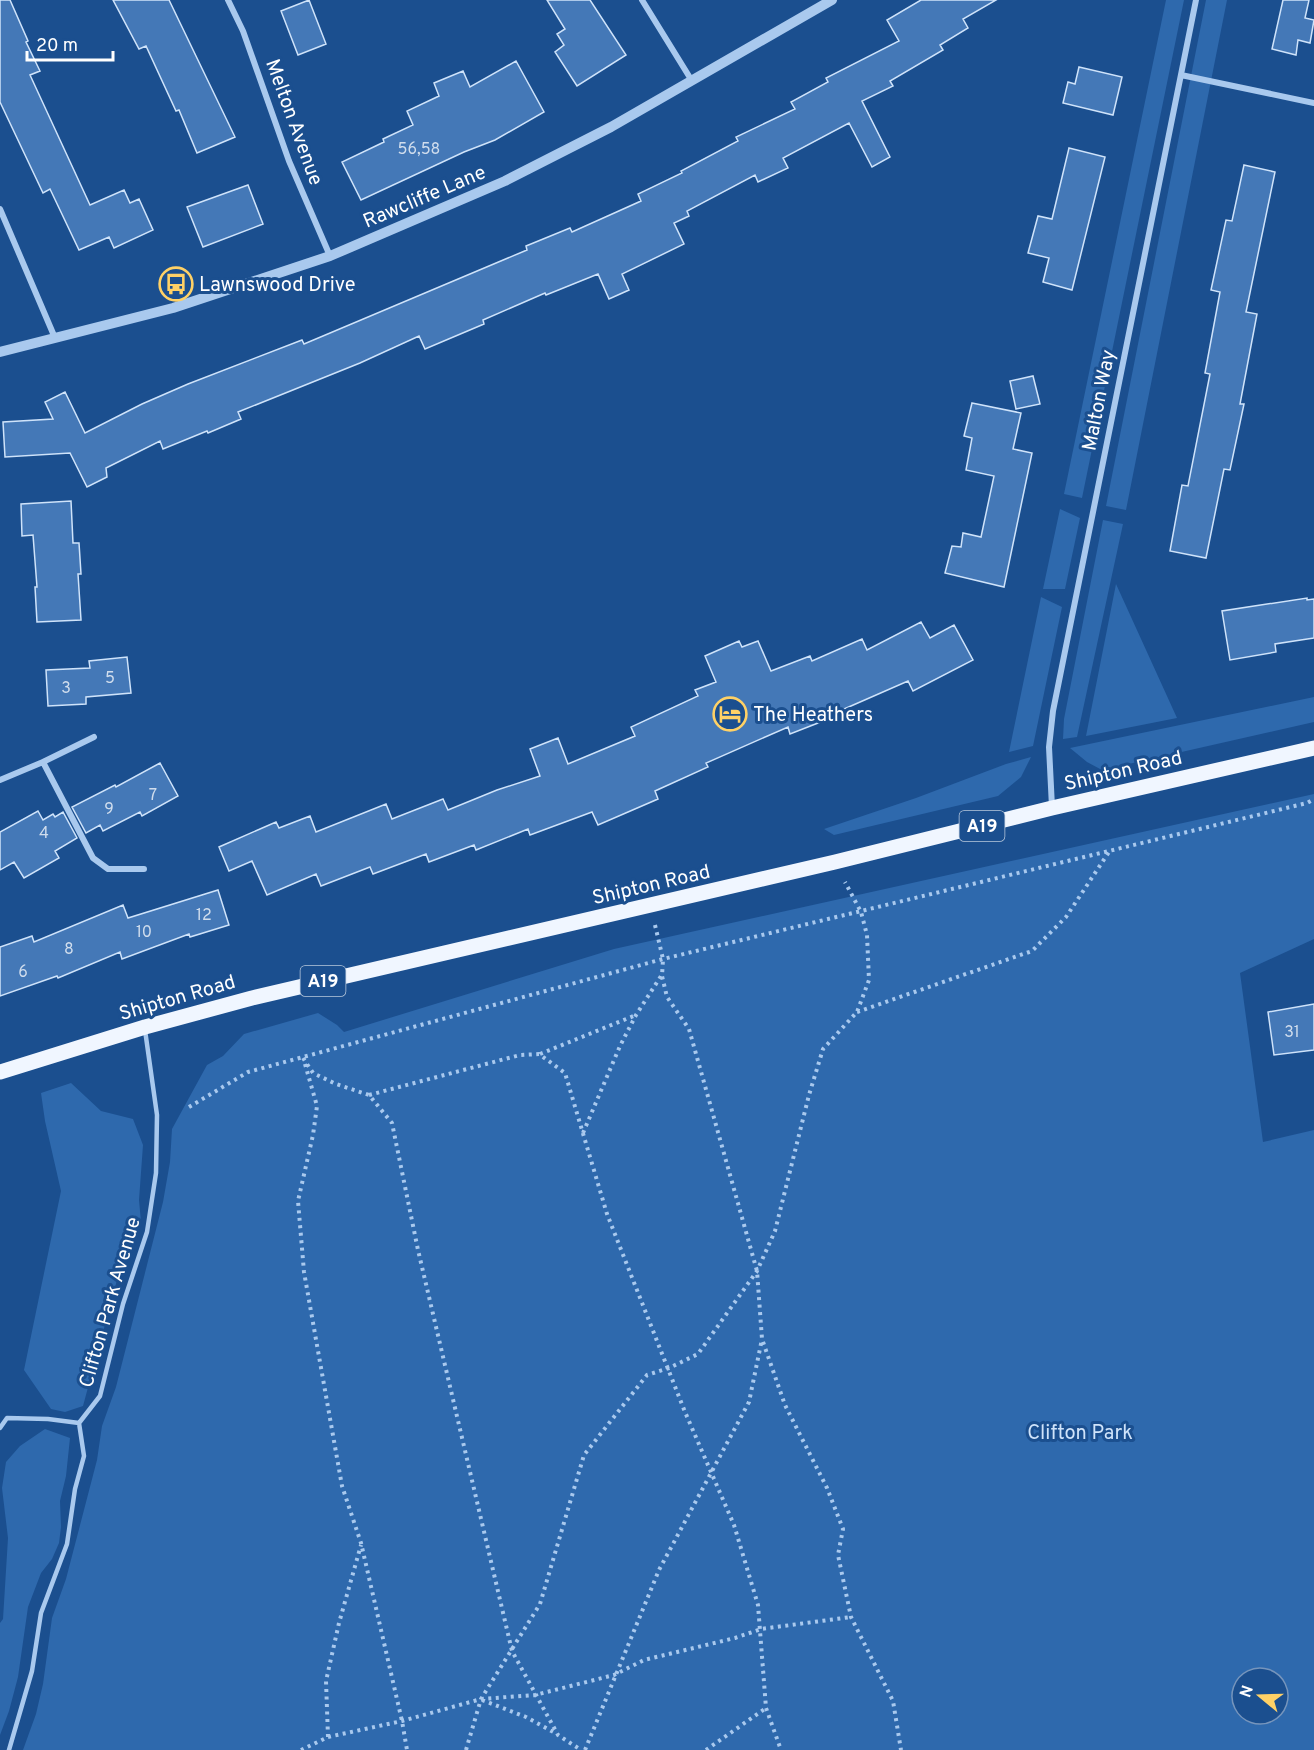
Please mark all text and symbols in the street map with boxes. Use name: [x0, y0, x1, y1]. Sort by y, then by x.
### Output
scale bar: [27, 24, 112, 62]
text: 20 m: [36, 35, 78, 58]
street label: Melton Avenue: [258, 56, 328, 189]
house number: 56,58: [398, 140, 440, 160]
street label: Rawcliffe Lane: [359, 160, 490, 235]
bus stop icon: Lawnswood Drive: [158, 266, 194, 302]
place label: Lawnswood Drive: [199, 273, 356, 299]
street label: Malton Way: [1077, 348, 1123, 453]
house number: 5: [105, 669, 115, 689]
house number: 3: [61, 679, 71, 699]
hotel icon: The Heathers: [712, 696, 748, 732]
place label: The Heathers: [753, 703, 873, 729]
street label: Shipton Road: [1062, 746, 1185, 798]
house number: 7: [149, 786, 157, 806]
house number: 9: [104, 800, 114, 820]
road number: A19: [960, 811, 1004, 841]
house number: 4: [39, 824, 49, 844]
street label: Shipton Road: [590, 860, 713, 912]
house number: 12: [196, 906, 212, 926]
house number: 10: [136, 923, 152, 943]
house number: 8: [64, 940, 74, 960]
house number: 6: [18, 963, 28, 983]
road number: A19: [300, 966, 346, 996]
street label: Shipton Road: [116, 970, 239, 1028]
house number: 31: [1284, 1023, 1300, 1043]
street label: Clifton Park Avenue: [74, 1214, 148, 1391]
park label: Clifton Park: [1027, 1421, 1133, 1447]
north arrow: [1230, 1666, 1290, 1726]
text: N: [1236, 1683, 1259, 1700]

